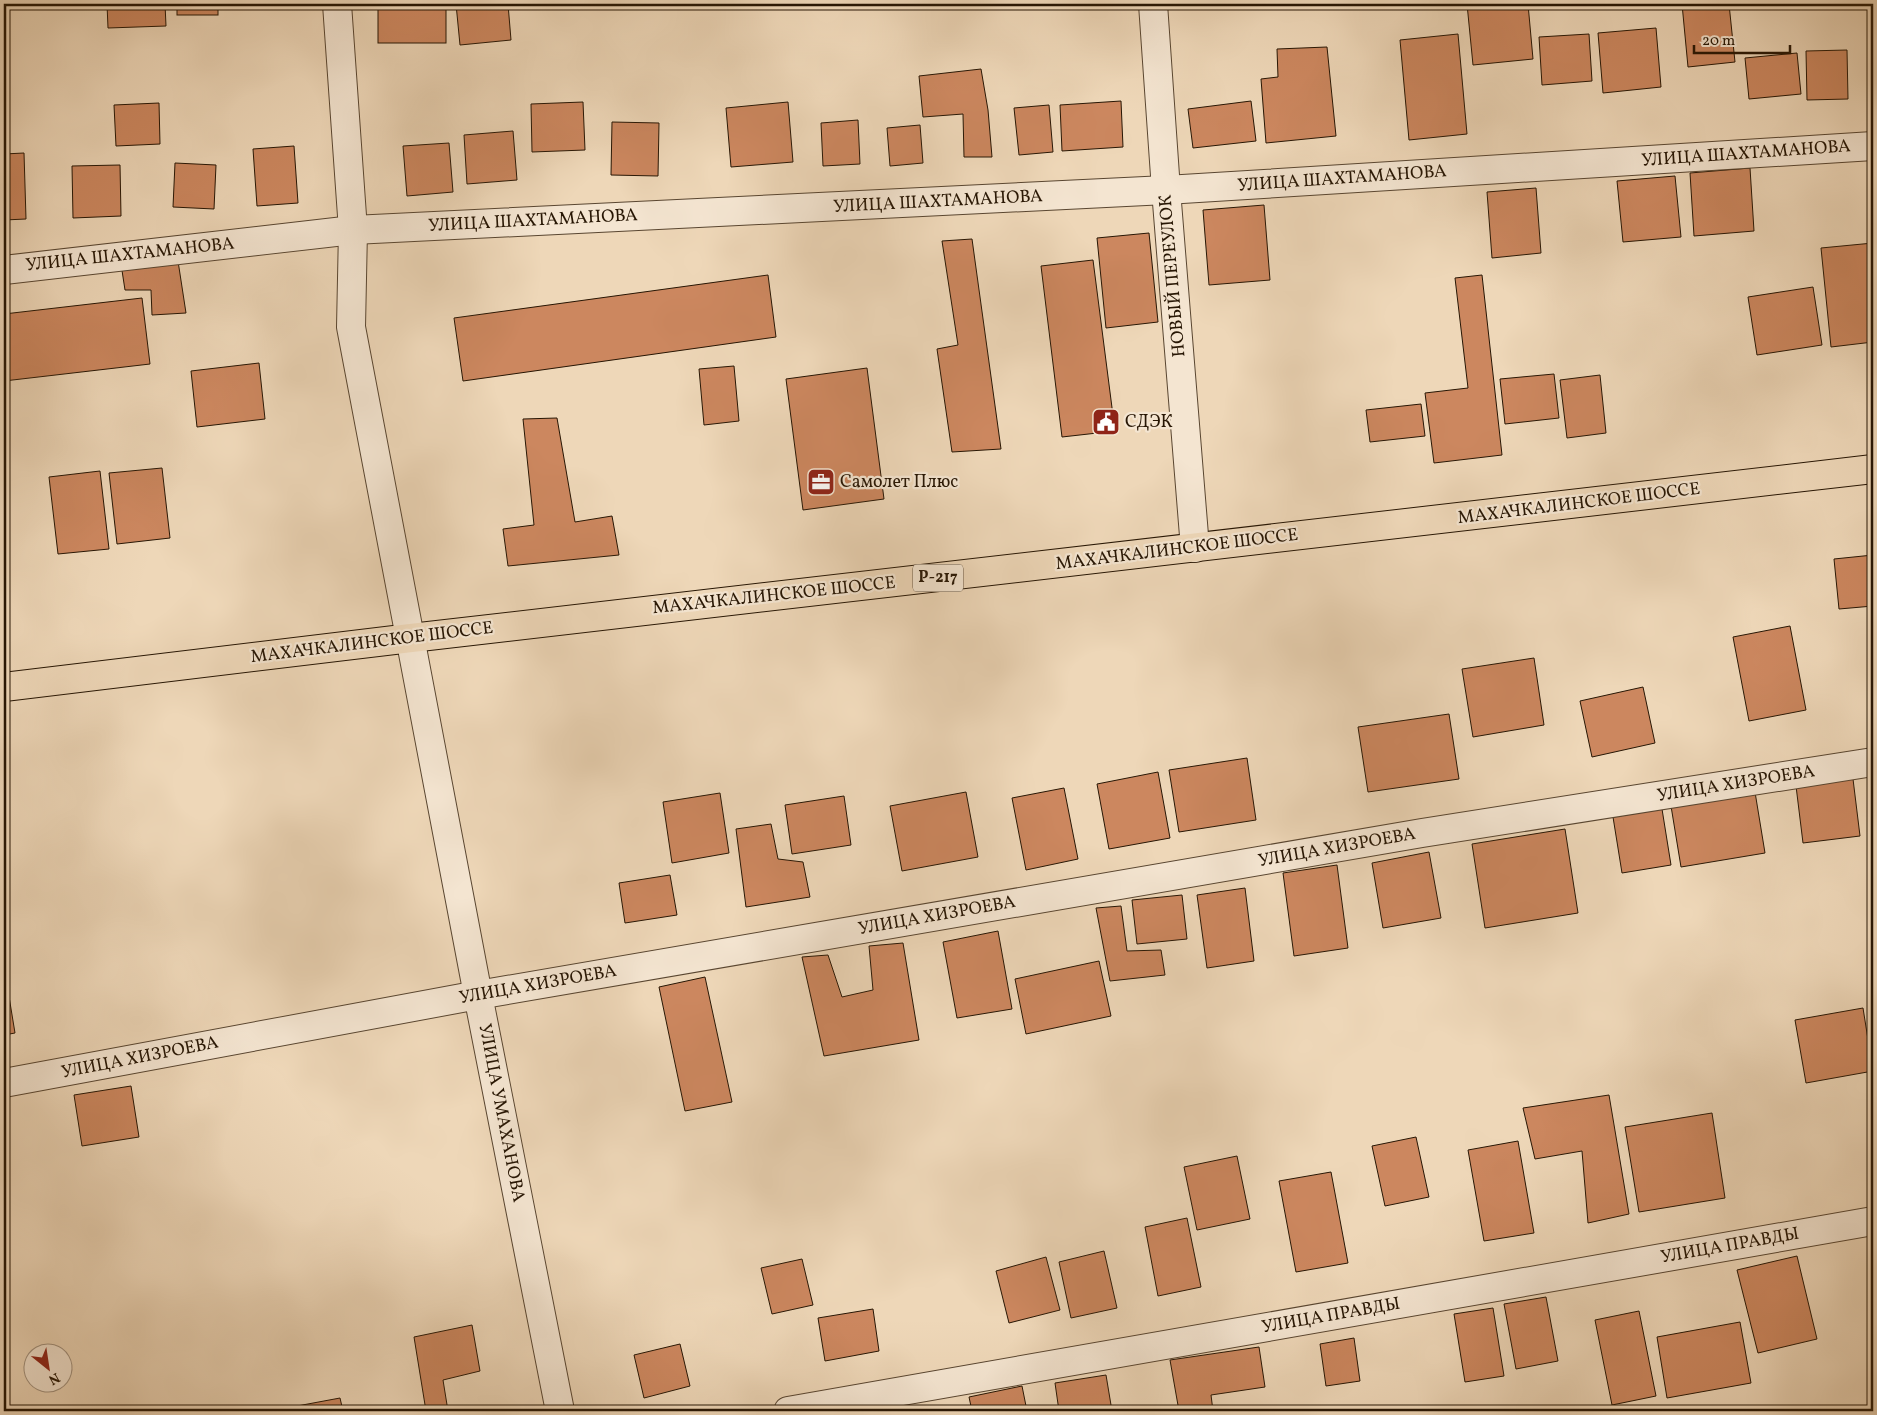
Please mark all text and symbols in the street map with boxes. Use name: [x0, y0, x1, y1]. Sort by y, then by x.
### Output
scale bar: [1694, 22, 1791, 54]
text: 20 m: [1702, 31, 1735, 52]
street label: УЛИЦА ШАХТАМАНОВА: [1640, 134, 1852, 174]
street label: УЛИЦА ШАХТАМАНОВА: [1236, 159, 1448, 199]
street label: УЛИЦА ШАХТАМАНОВА: [833, 184, 1044, 220]
street label: НОВЫЙ ПЕРЕУЛОК: [1153, 194, 1193, 358]
street label: УЛИЦА ШАХТАМАНОВА: [428, 203, 639, 239]
street label: УЛИЦА ШАХТАМАНОВА: [24, 232, 236, 278]
public building icon: СДЭК: [1091, 407, 1121, 437]
place label: СДЭК: [1125, 410, 1173, 435]
office icon: Самолет Плюс: [806, 467, 836, 497]
place label: Самолет Плюс: [840, 470, 958, 495]
street label: МАХАЧКАЛИНСКОЕ ШОССЕ: [1456, 477, 1702, 531]
street label: МАХАЧКАЛИНСКОЕ ШОССЕ: [1054, 523, 1300, 577]
road number: Р-217: [913, 564, 963, 592]
street label: МАХАЧКАЛИНСКОЕ ШОССЕ: [651, 571, 897, 621]
street label: МАХАЧКАЛИНСКОЕ ШОССЕ: [249, 616, 495, 670]
street label: УЛИЦА ХИЗРОЕВА: [1655, 759, 1817, 809]
street label: УЛИЦА ХИЗРОЕВА: [1256, 822, 1418, 874]
street label: УЛИЦА ХИЗРОЕВА: [856, 890, 1018, 942]
street label: УЛИЦА ХИЗРОЕВА: [457, 959, 619, 1011]
street label: УЛИЦА УМАХАНОВА: [471, 1022, 531, 1205]
street label: УЛИЦА ХИЗРОЕВА: [59, 1030, 221, 1085]
street label: УЛИЦА ПРАВДЫ: [1659, 1221, 1801, 1271]
street label: УЛИЦА ПРАВДЫ: [1260, 1291, 1402, 1341]
north arrow: [22, 1342, 72, 1392]
text: N: [45, 1367, 63, 1389]

